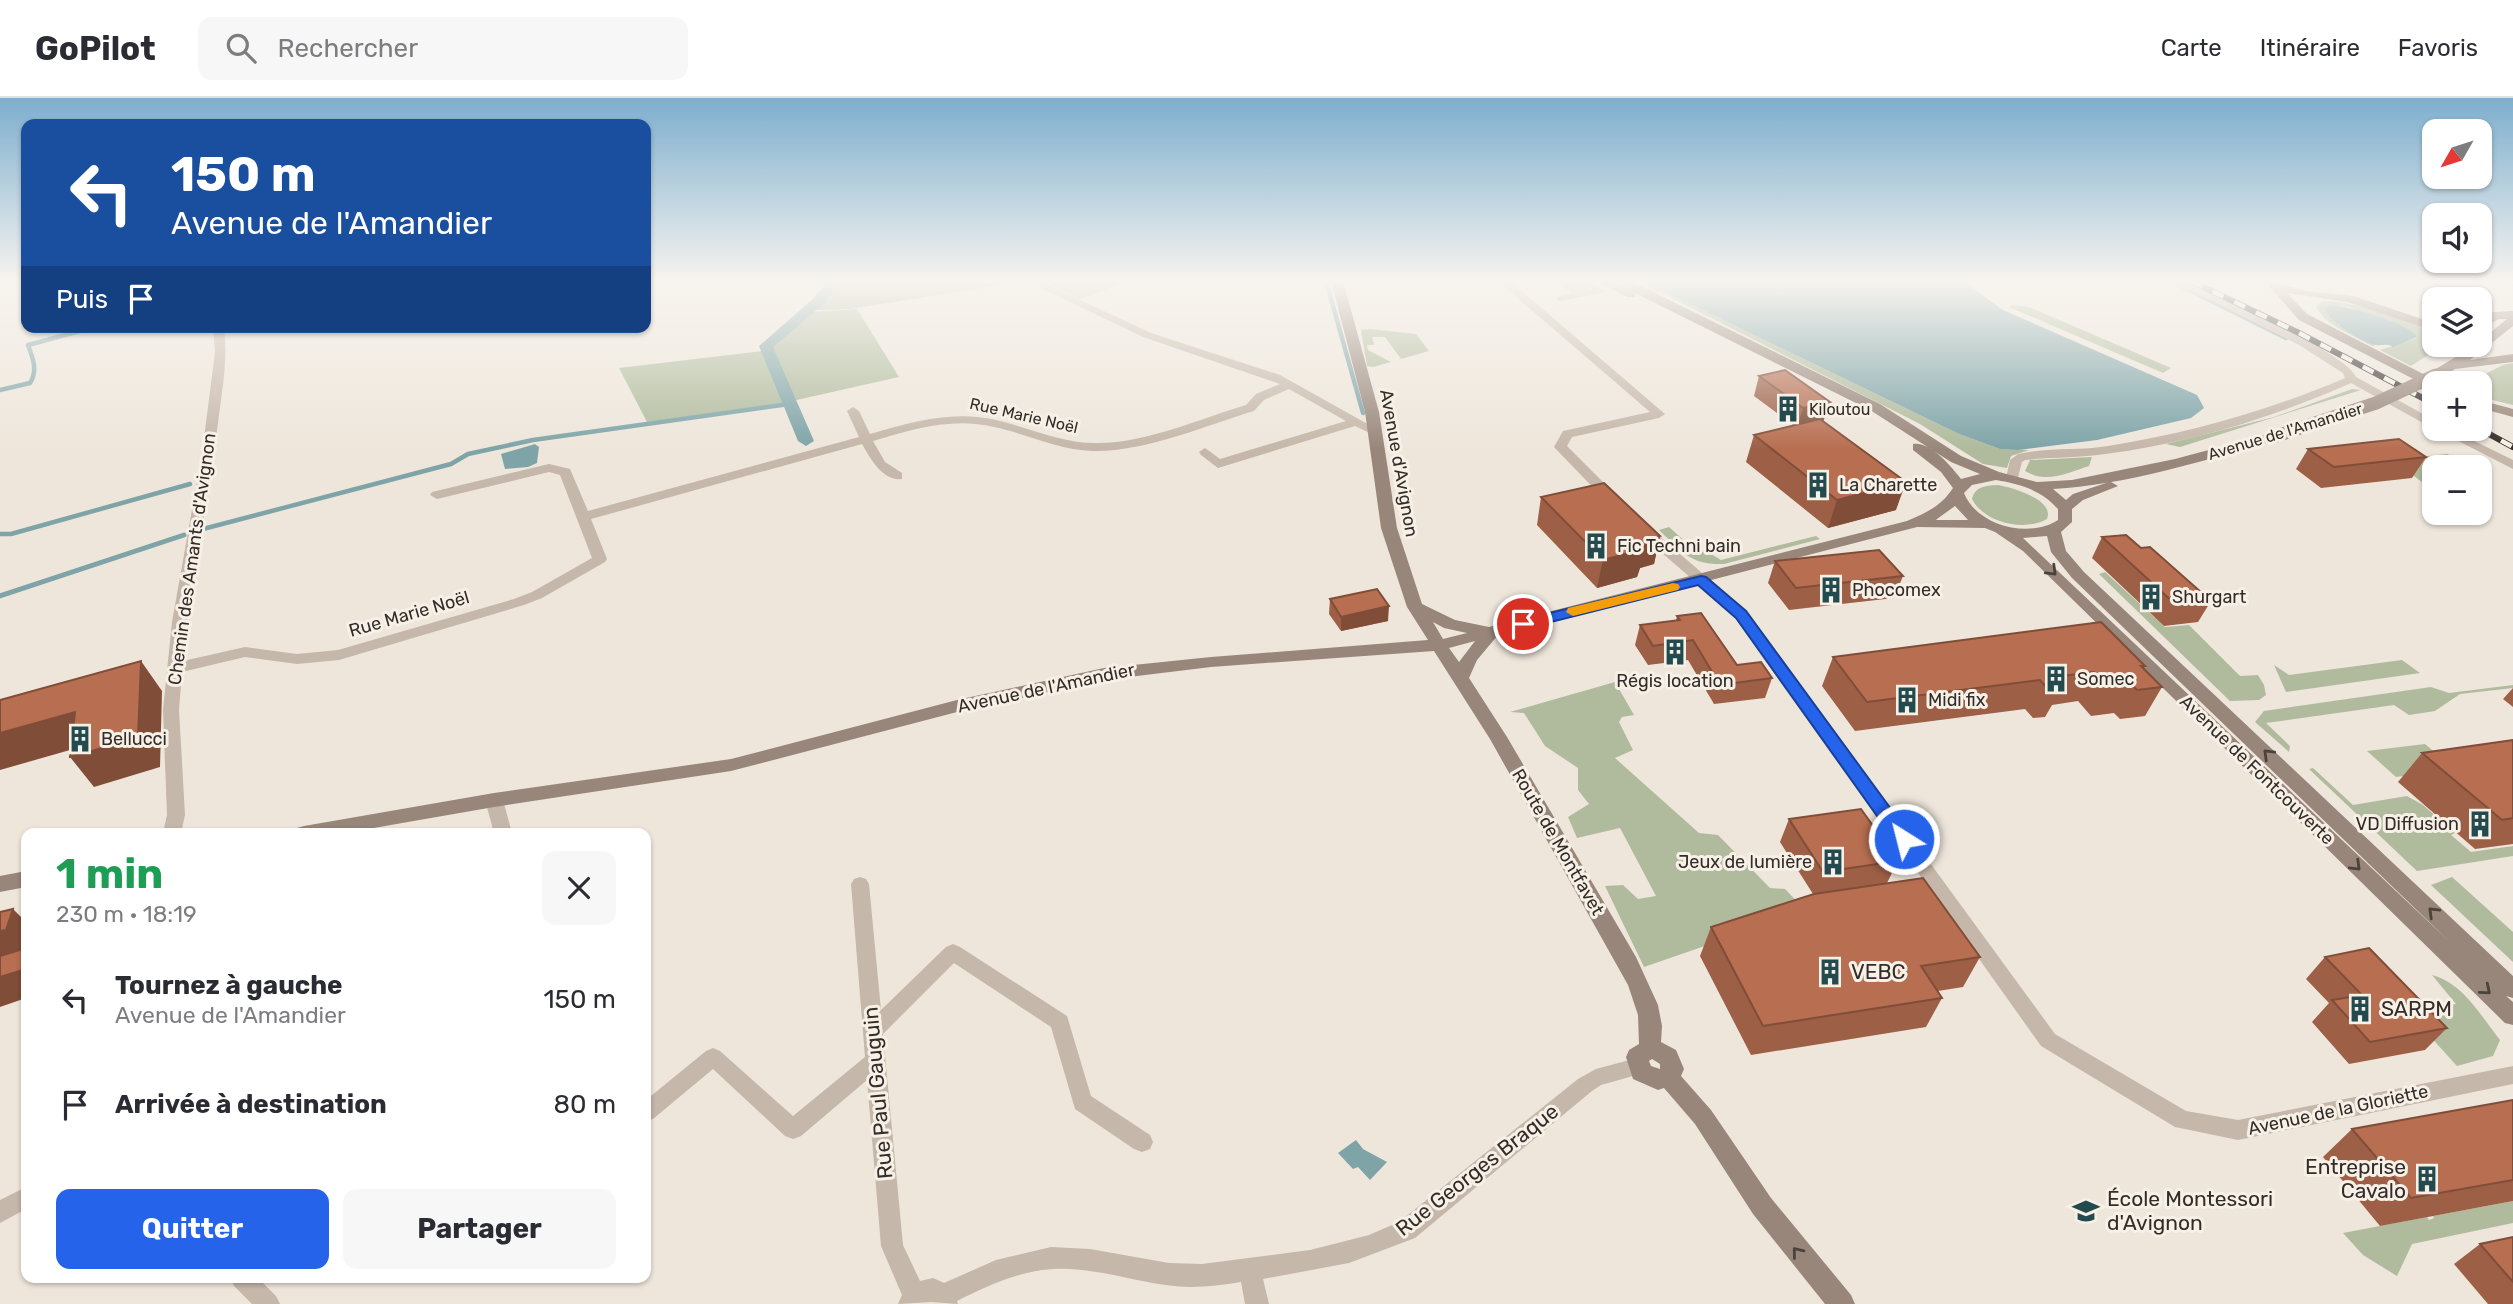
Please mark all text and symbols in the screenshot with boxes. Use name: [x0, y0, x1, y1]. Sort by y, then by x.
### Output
search box: [198, 17, 688, 80]
text: GoPilot: [35, 29, 156, 68]
icon: search: [222, 29, 260, 67]
text: Rechercher: [278, 33, 418, 64]
text: Carte: [2161, 34, 2222, 62]
text: Itinéraire: [2260, 34, 2360, 62]
text: Favoris: [2398, 34, 2478, 62]
north arrow: [2422, 119, 2492, 189]
map controls: [2422, 119, 2492, 525]
text: 150 m: [171, 145, 316, 203]
icon: left: [56, 147, 147, 238]
button: sound: [2422, 203, 2492, 273]
text: Avenue de l'Amandier: [171, 204, 492, 242]
icon: arrive: [122, 280, 160, 318]
text: Puis: [56, 284, 108, 315]
button: layers: [2422, 287, 2492, 357]
button: +: [2422, 371, 2492, 441]
street label: Avenue d'Avignon: [1375, 387, 1423, 539]
street label: Rue Marie Noël: [968, 394, 1080, 437]
building icon: Kiloutou: [1773, 394, 1803, 424]
street label: Avenue de l'Amandier: [2206, 399, 2365, 464]
place label: Kiloutou: [1809, 400, 1870, 419]
street label: Chemin des Amants d'Avignon: [163, 432, 221, 686]
button: −: [2422, 455, 2492, 525]
building icon: La Charette: [1803, 470, 1833, 500]
place label: La Charette: [1839, 474, 1937, 496]
building icon: Fic Techni bain: [1581, 531, 1611, 561]
place label: Fic Techni bain: [1617, 535, 1741, 557]
one-way arrow: [2044, 563, 2056, 575]
building icon: Phocomex: [1816, 575, 1846, 605]
place label: Phocomex: [1852, 579, 1941, 601]
building icon: Shurgart: [2136, 582, 2166, 612]
street label: Rue Marie Noël: [346, 586, 472, 642]
place label: Shurgart: [2172, 586, 2246, 608]
pin: [1493, 594, 1553, 654]
icon: arrive: [1504, 605, 1542, 643]
building icon: Régis location: [1660, 637, 1690, 667]
street label: Avenue de l'Amandier: [955, 658, 1137, 718]
building icon: Somec: [2041, 664, 2071, 694]
place label: Somec: [2077, 668, 2135, 690]
place label: Régis location: [1616, 670, 1734, 692]
building icon: Midi fix: [1892, 685, 1922, 715]
place label: Midi fix: [1928, 689, 1986, 711]
street label: Avenue de Fontcouverte: [2175, 691, 2339, 849]
building icon: Bellucci: [65, 724, 95, 754]
place label: Bellucci: [101, 728, 167, 750]
one-way arrow: [2263, 750, 2276, 763]
street label: Route de Montfavet: [1507, 765, 1609, 919]
position arrow: [1867, 802, 1941, 876]
building icon: VD Diffusion: [2465, 809, 2495, 839]
place label: VD Diffusion: [2356, 813, 2459, 835]
building icon: Jeux de lumière: [1818, 847, 1848, 877]
text: 1 min: [56, 849, 163, 899]
button: close: [542, 851, 616, 925]
place label: Jeux de lumière: [1678, 851, 1812, 873]
one-way arrow: [2348, 858, 2360, 870]
text: 230 m · 18:19: [56, 900, 197, 928]
one-way arrow: [2428, 907, 2441, 920]
building icon: VEBC: [1815, 957, 1845, 987]
place label: VEBC: [1851, 959, 1906, 984]
text: Tournez à gauche: [115, 970, 343, 1001]
icon: left: [56, 981, 94, 1019]
one-way arrow: [2479, 982, 2491, 995]
text: 150 m: [543, 984, 616, 1015]
building icon: SARPM: [2345, 994, 2375, 1024]
place label: SARPM: [2381, 996, 2452, 1021]
text: Avenue de l'Amandier: [115, 1001, 346, 1029]
street label: Rue Paul Gauguin: [858, 1006, 897, 1180]
street label: Avenue de la Gloriette: [2246, 1080, 2430, 1140]
icon: arrive: [56, 1086, 94, 1124]
text: Arrivée à destination: [115, 1089, 387, 1120]
text: 80 m: [553, 1089, 616, 1120]
street label: Rue Georges Braque: [1390, 1098, 1563, 1241]
place label: Entreprise Cavalo: [2305, 1154, 2406, 1203]
building icon: Entreprise Cavalo: [2412, 1164, 2442, 1194]
place label: École Montessori d'Avignon: [2107, 1186, 2273, 1235]
button: Quitter: [56, 1189, 329, 1269]
button: Partager: [343, 1189, 616, 1269]
school or university icon: École Montessori d'Avignon: [2071, 1196, 2101, 1226]
one-way arrow: [1793, 1248, 1806, 1260]

